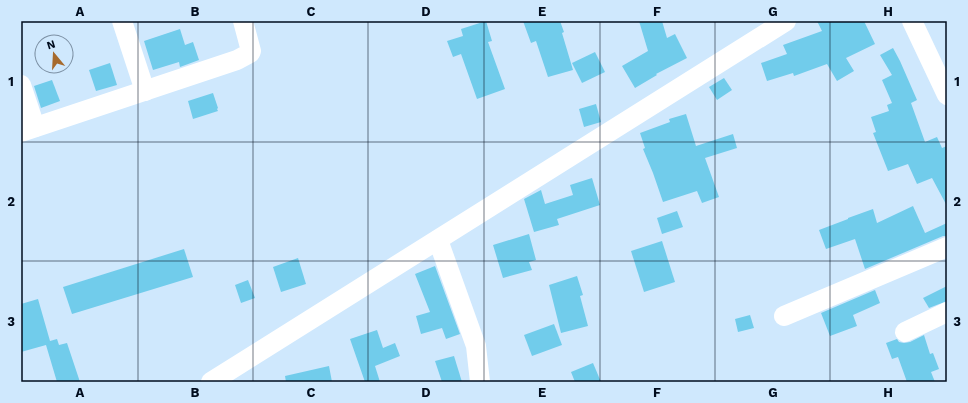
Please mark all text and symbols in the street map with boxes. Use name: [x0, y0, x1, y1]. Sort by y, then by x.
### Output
text: A: [76, 4, 85, 19]
text: B: [191, 4, 200, 19]
text: C: [307, 4, 316, 19]
text: D: [421, 4, 431, 19]
text: E: [538, 4, 546, 19]
text: F: [653, 4, 661, 19]
text: G: [768, 4, 778, 19]
text: H: [883, 4, 893, 19]
north arrow: [34, 34, 74, 74]
text: N: [45, 38, 57, 52]
text: 1: [8, 74, 14, 89]
text: 1: [954, 74, 960, 89]
text: 2: [7, 194, 15, 209]
text: 2: [953, 194, 961, 209]
text: 3: [7, 314, 15, 329]
text: 3: [953, 314, 961, 329]
text: A: [76, 385, 85, 400]
text: B: [191, 385, 200, 400]
text: C: [307, 385, 316, 400]
text: D: [421, 385, 431, 400]
text: E: [538, 385, 546, 400]
text: F: [653, 385, 661, 400]
text: G: [768, 385, 778, 400]
text: H: [883, 385, 893, 400]

